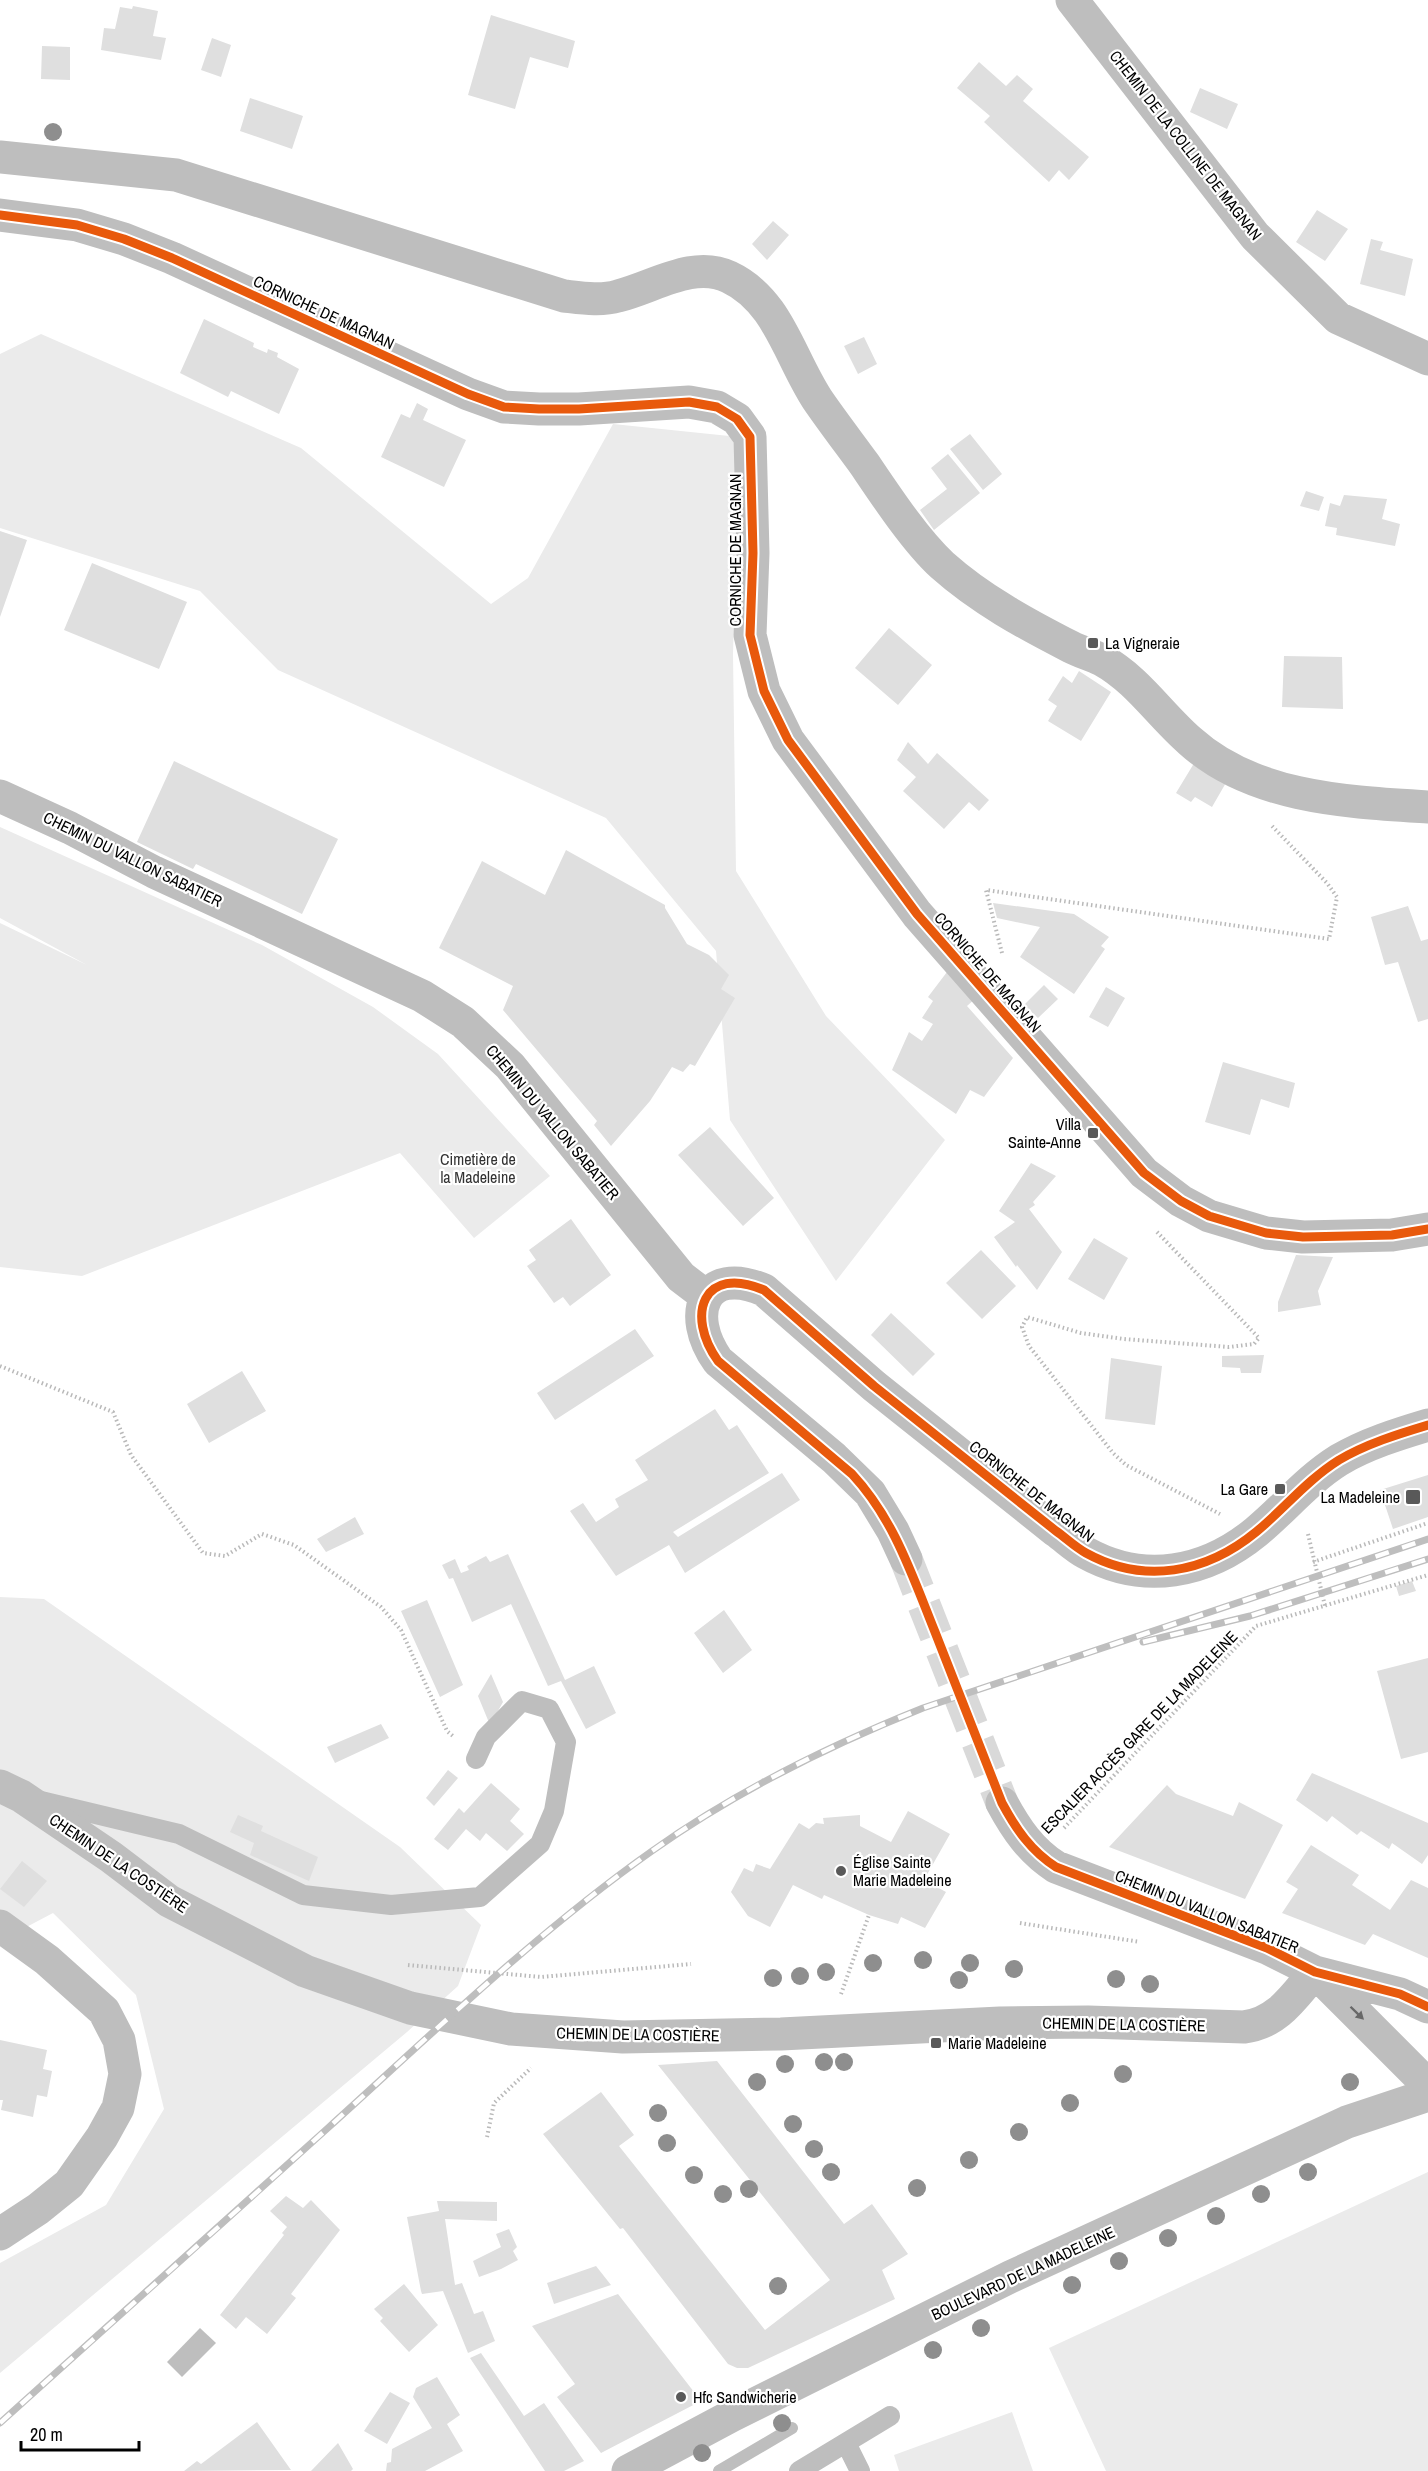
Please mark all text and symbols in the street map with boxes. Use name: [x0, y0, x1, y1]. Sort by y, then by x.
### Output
street label: CHEMIN DE LA COLLINE DE MAGNAN: [1105, 45, 1267, 245]
street label: CORNICHE DE MAGNAN: [250, 270, 398, 354]
street label: CORNICHE DE MAGNAN: [724, 473, 746, 627]
place label: La Vigneraie: [1105, 632, 1180, 654]
marker: La Vigneraie: [1086, 636, 1100, 650]
street label: CHEMIN DU VALLON SABATIER: [40, 806, 227, 912]
street label: CORNICHE DE MAGNAN: [929, 907, 1047, 1037]
street label: CHEMIN DU VALLON SABATIER: [481, 1040, 625, 1205]
place label: Villa Sainte-Anne: [1008, 1113, 1082, 1153]
marker: Villa Sainte-Anne: [1086, 1126, 1100, 1140]
park label: Cimetière de la Madeleine: [440, 1148, 516, 1188]
street label: CORNICHE DE MAGNAN: [965, 1435, 1099, 1547]
place label: La Gare: [1221, 1478, 1268, 1500]
marker: La Gare: [1273, 1482, 1287, 1496]
place label: La Madeleine: [1320, 1486, 1400, 1508]
marker: La Madeleine: [1404, 1488, 1422, 1506]
street label: ESCALIER ACCÈS GARE DE LA MADELEINE: [1036, 1626, 1242, 1838]
street label: CHEMIN DE LA COSTIÈRE: [45, 1808, 193, 1918]
place label: Église Sainte Marie Madeleine: [853, 1851, 951, 1891]
marker: Église Sainte Marie Madeleine: [834, 1864, 848, 1878]
street label: CHEMIN DU VALLON SABATIER: [1112, 1864, 1303, 1958]
one-way arrow: [1350, 2005, 1364, 2019]
street label: CHEMIN DE LA COSTIÈRE: [1042, 2012, 1206, 2036]
street label: CHEMIN DE LA COSTIÈRE: [556, 2022, 720, 2046]
place label: Marie Madeleine: [948, 2032, 1046, 2054]
marker: Marie Madeleine: [929, 2036, 943, 2050]
street label: BOULEVARD DE LA MADELEINE: [928, 2221, 1118, 2325]
place label: Hfc Sandwicherie: [693, 2386, 797, 2408]
marker: Hfc Sandwicherie: [674, 2390, 688, 2404]
scale bar: [21, 2414, 140, 2452]
text: 20 m: [30, 2422, 63, 2447]

